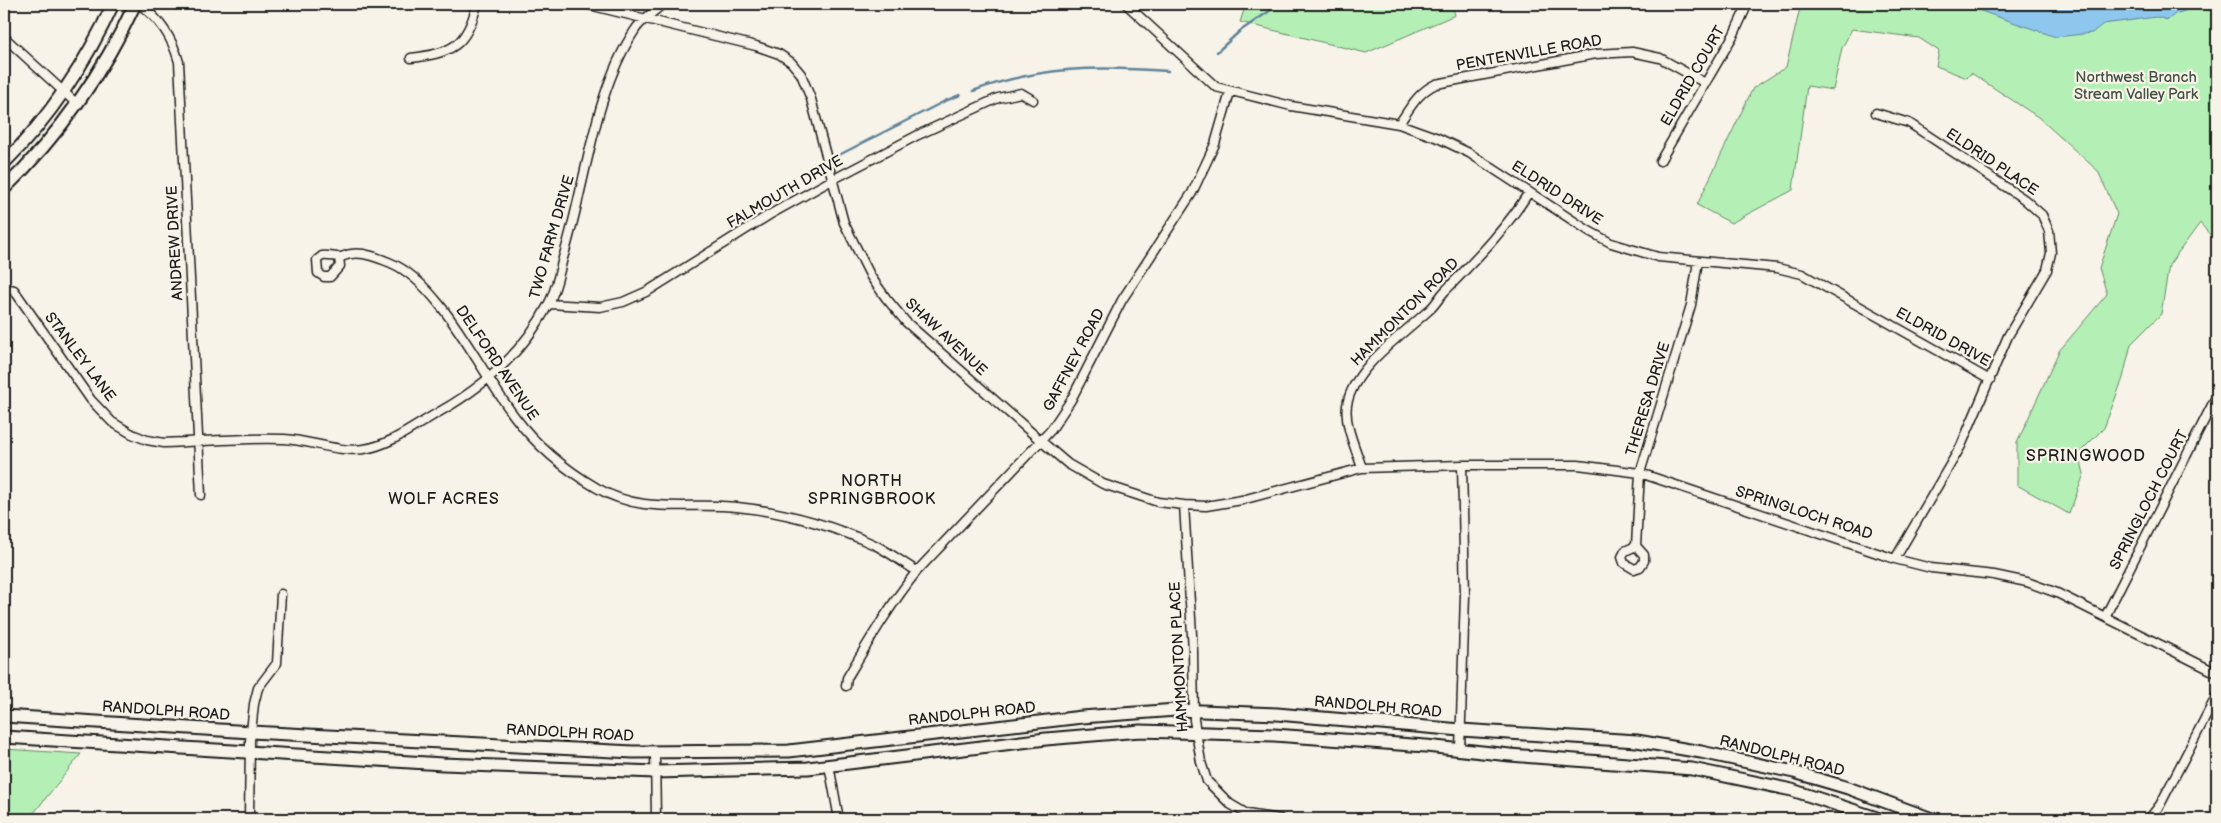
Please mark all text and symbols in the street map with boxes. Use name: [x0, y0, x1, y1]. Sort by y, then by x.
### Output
street label: ELDRID COURT: [1657, 23, 1729, 129]
street label: PENTENVILLE ROAD: [1455, 31, 1603, 75]
park label: Northwest Branch Stream Valley Park: [2074, 68, 2199, 104]
street label: ELDRID PLACE: [1942, 124, 2042, 200]
street label: FALMOUTH DRIVE: [724, 151, 846, 233]
street label: ELDRID DRIVE: [1508, 156, 1606, 230]
street label: TWO FARM DRIVE: [525, 173, 579, 301]
street label: ANDREW DRIVE: [162, 185, 187, 301]
street label: HAMMONTON ROAD: [1347, 254, 1463, 370]
street label: SHAW AVENUE: [901, 294, 991, 380]
street label: DELFORD AVENUE: [451, 302, 543, 424]
street label: ELDRID DRIVE: [1892, 303, 1994, 371]
street label: GAFFNEY ROAD: [1039, 305, 1109, 415]
street label: STANLEY LANE: [40, 309, 120, 406]
street label: THERESA DRIVE: [1622, 340, 1674, 458]
street label: SPRINGLOCH COURT: [2106, 427, 2192, 573]
district label: SPRINGWOOD: [2026, 447, 2146, 466]
district label: NORTH SPRINGBROOK: [808, 472, 936, 509]
street label: SPRINGLOCH ROAD: [1733, 482, 1875, 544]
district label: WOLF ACRES: [388, 490, 500, 509]
street label: HAMMONTON PLACE: [1166, 581, 1192, 733]
street label: RANDOLPH ROAD: [1313, 692, 1443, 722]
street label: RANDOLPH ROAD: [101, 697, 231, 725]
street label: RANDOLPH ROAD: [907, 698, 1037, 730]
street label: RANDOLPH ROAD: [506, 720, 635, 746]
street label: RANDOLPH ROAD: [1718, 731, 1847, 781]

